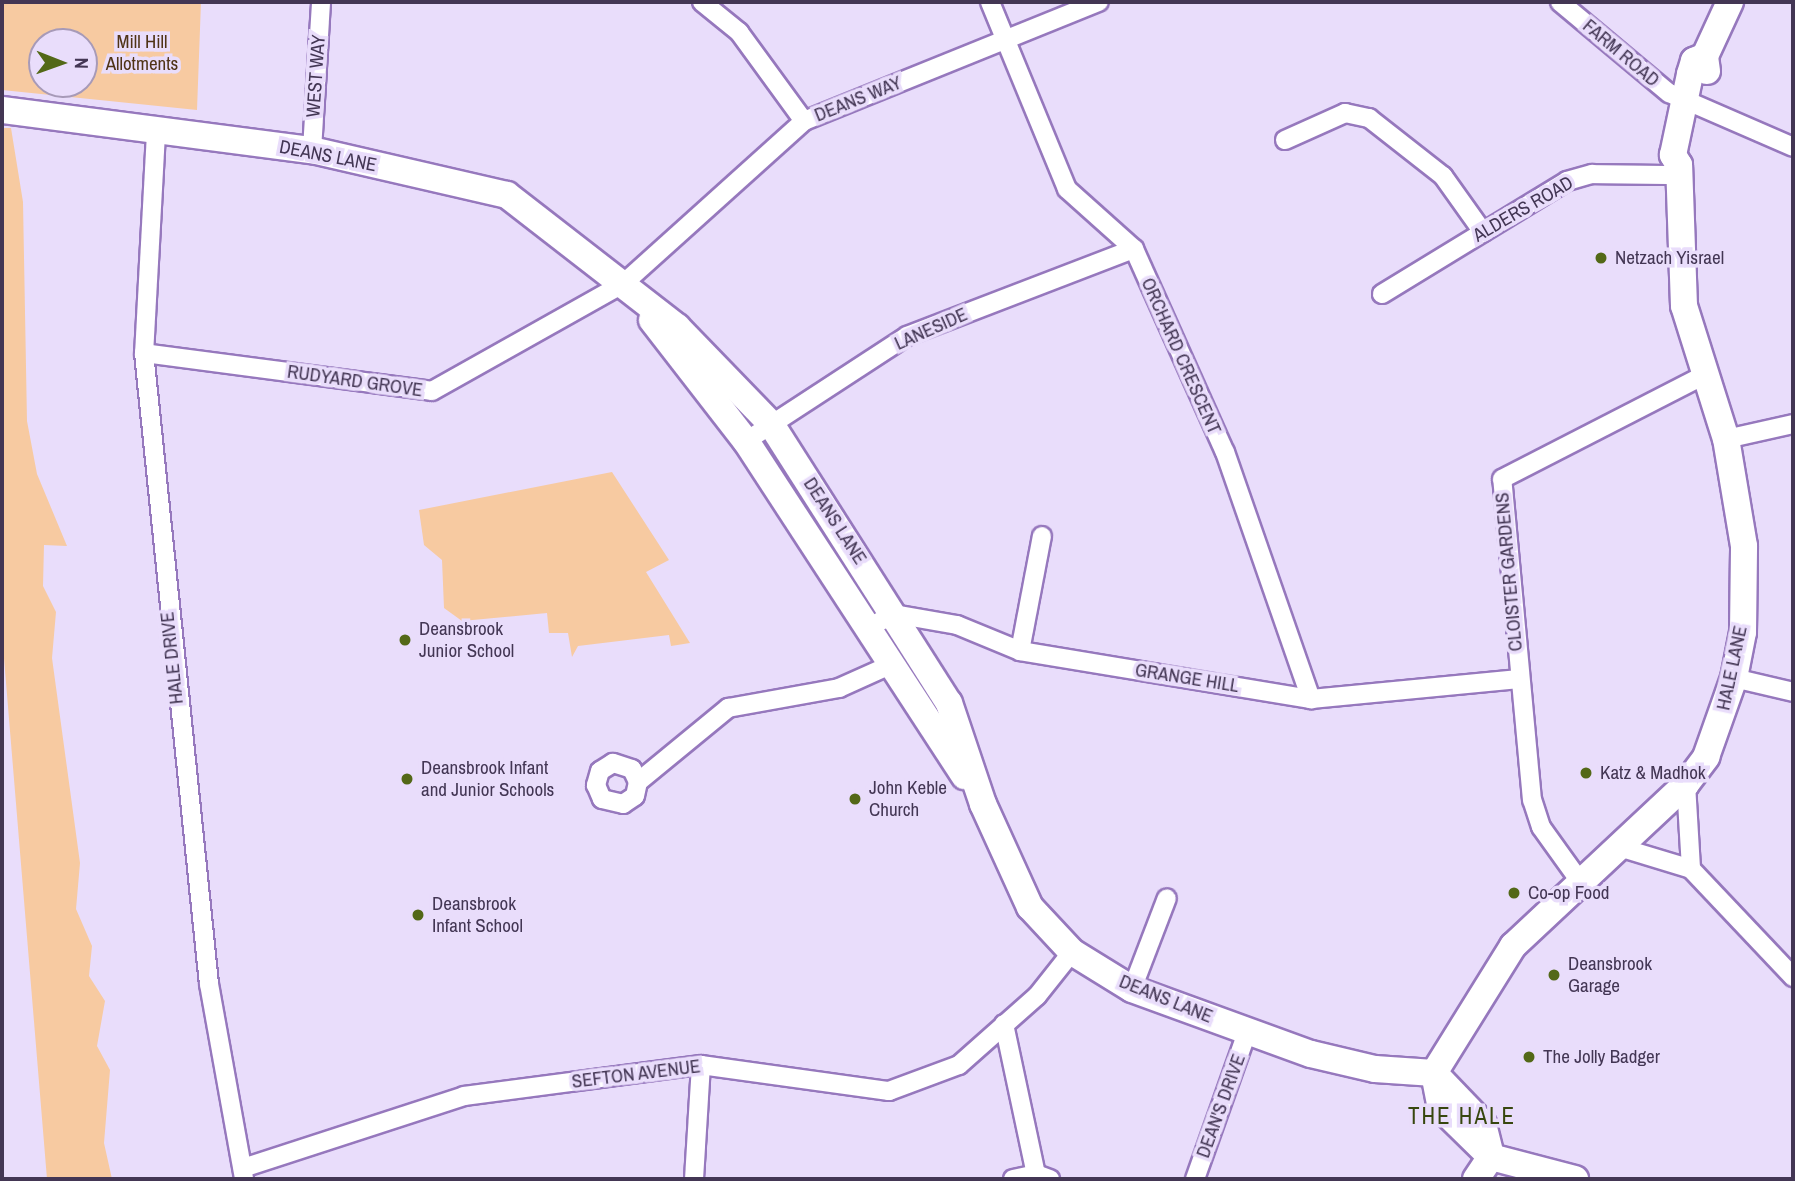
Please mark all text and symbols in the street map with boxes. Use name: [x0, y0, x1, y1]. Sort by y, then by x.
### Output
street label: FARM ROAD: [1578, 14, 1664, 92]
north arrow: [28, 28, 98, 98]
park label: Mill Hill Allotments: [106, 31, 178, 75]
street label: WEST WAY: [302, 34, 330, 118]
text: N: [69, 57, 95, 69]
street label: DEANS WAY: [811, 71, 905, 127]
street label: DEANS LANE: [277, 135, 379, 177]
street label: ALDERS ROAD: [1469, 171, 1577, 247]
place label: Netzach Yisrael: [1615, 247, 1724, 269]
marker: Netzach Yisrael: [1593, 250, 1609, 266]
street label: ORCHARD CRESCENT: [1136, 274, 1226, 438]
street label: LANESIDE: [891, 303, 971, 355]
street label: RUDYARD GROVE: [286, 360, 424, 402]
street label: DEANS LANE: [799, 473, 871, 569]
street label: CLOISTER GARDENS: [1491, 492, 1527, 652]
street label: HALE DRIVE: [156, 611, 188, 705]
place label: Deansbrook Junior School: [419, 618, 514, 662]
street label: HALE LANE: [1712, 624, 1752, 712]
marker: Deansbrook Junior School: [397, 632, 413, 648]
street label: GRANGE HILL: [1133, 659, 1241, 697]
place label: Deansbrook Infant and Junior Schools: [421, 757, 554, 801]
place label: Katz & Madhok: [1600, 762, 1706, 784]
marker: Katz & Madhok: [1578, 765, 1594, 781]
marker: Deansbrook Infant and Junior Schools: [399, 771, 415, 787]
place label: John Keble Church: [869, 777, 947, 821]
marker: John Keble Church: [847, 791, 863, 807]
place label: Co-op Food: [1528, 882, 1610, 904]
marker: Co-op Food: [1506, 885, 1522, 901]
place label: Deansbrook Infant School: [432, 893, 523, 937]
marker: Deansbrook Infant School: [410, 907, 426, 923]
place label: Deansbrook Garage: [1568, 953, 1652, 997]
marker: Deansbrook Garage: [1546, 967, 1562, 983]
street label: DEANS LANE: [1116, 970, 1216, 1028]
place label: The Jolly Badger: [1543, 1046, 1660, 1068]
marker: The Jolly Badger: [1521, 1049, 1537, 1065]
street label: DEAN'S DRIVE: [1192, 1051, 1250, 1161]
street label: SEFTON AVENUE: [570, 1055, 702, 1093]
district label: THE HALE: [1409, 1102, 1515, 1130]

